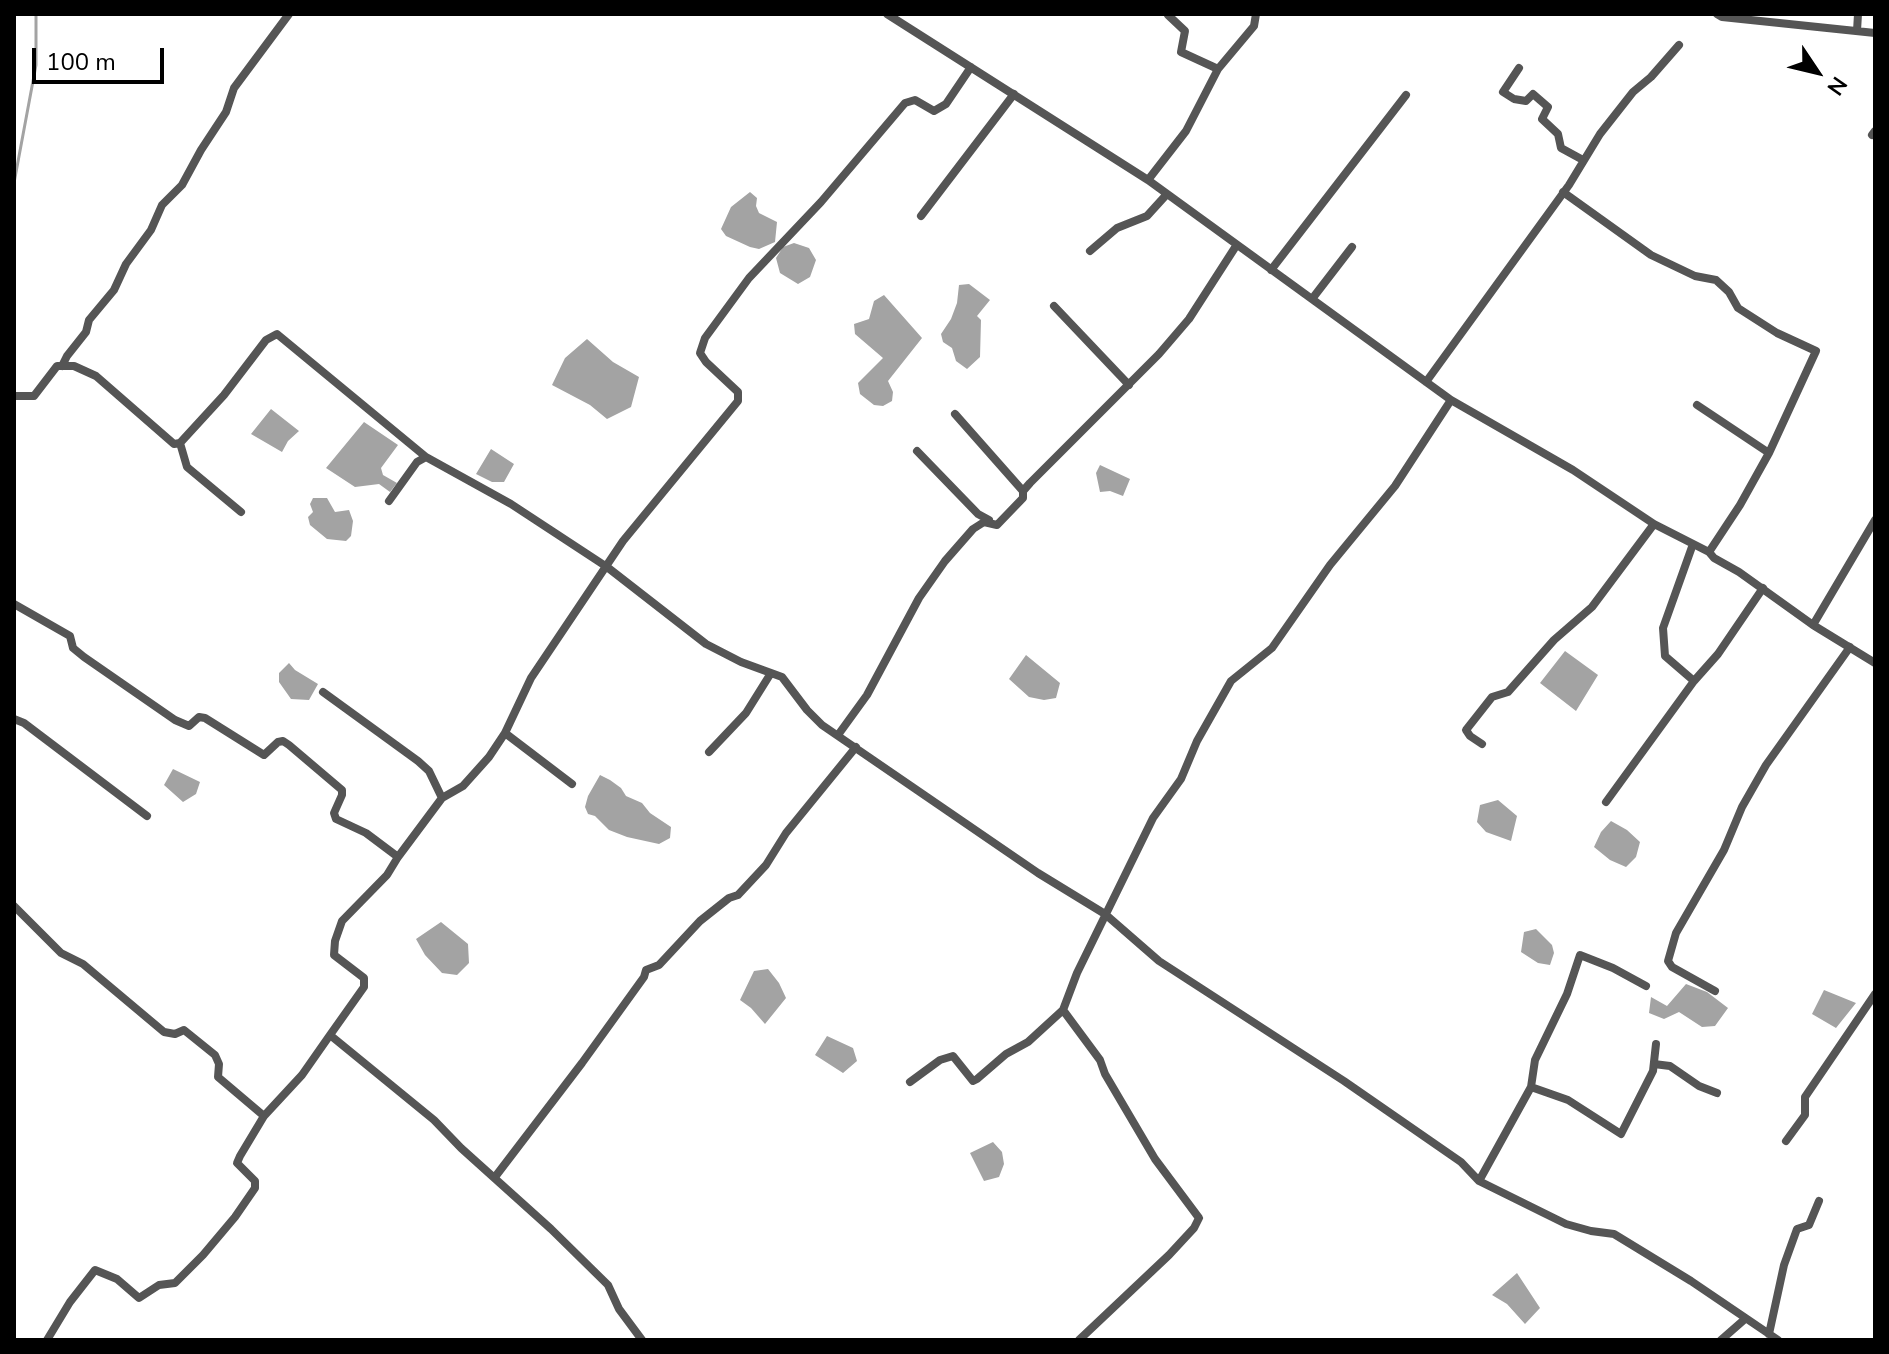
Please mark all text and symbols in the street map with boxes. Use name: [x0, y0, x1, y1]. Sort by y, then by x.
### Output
scale bar: [36, 32, 168, 82]
north arrow: [1777, 32, 1857, 112]
text: 100 m: [46, 46, 116, 78]
text: N: [1820, 70, 1854, 101]

